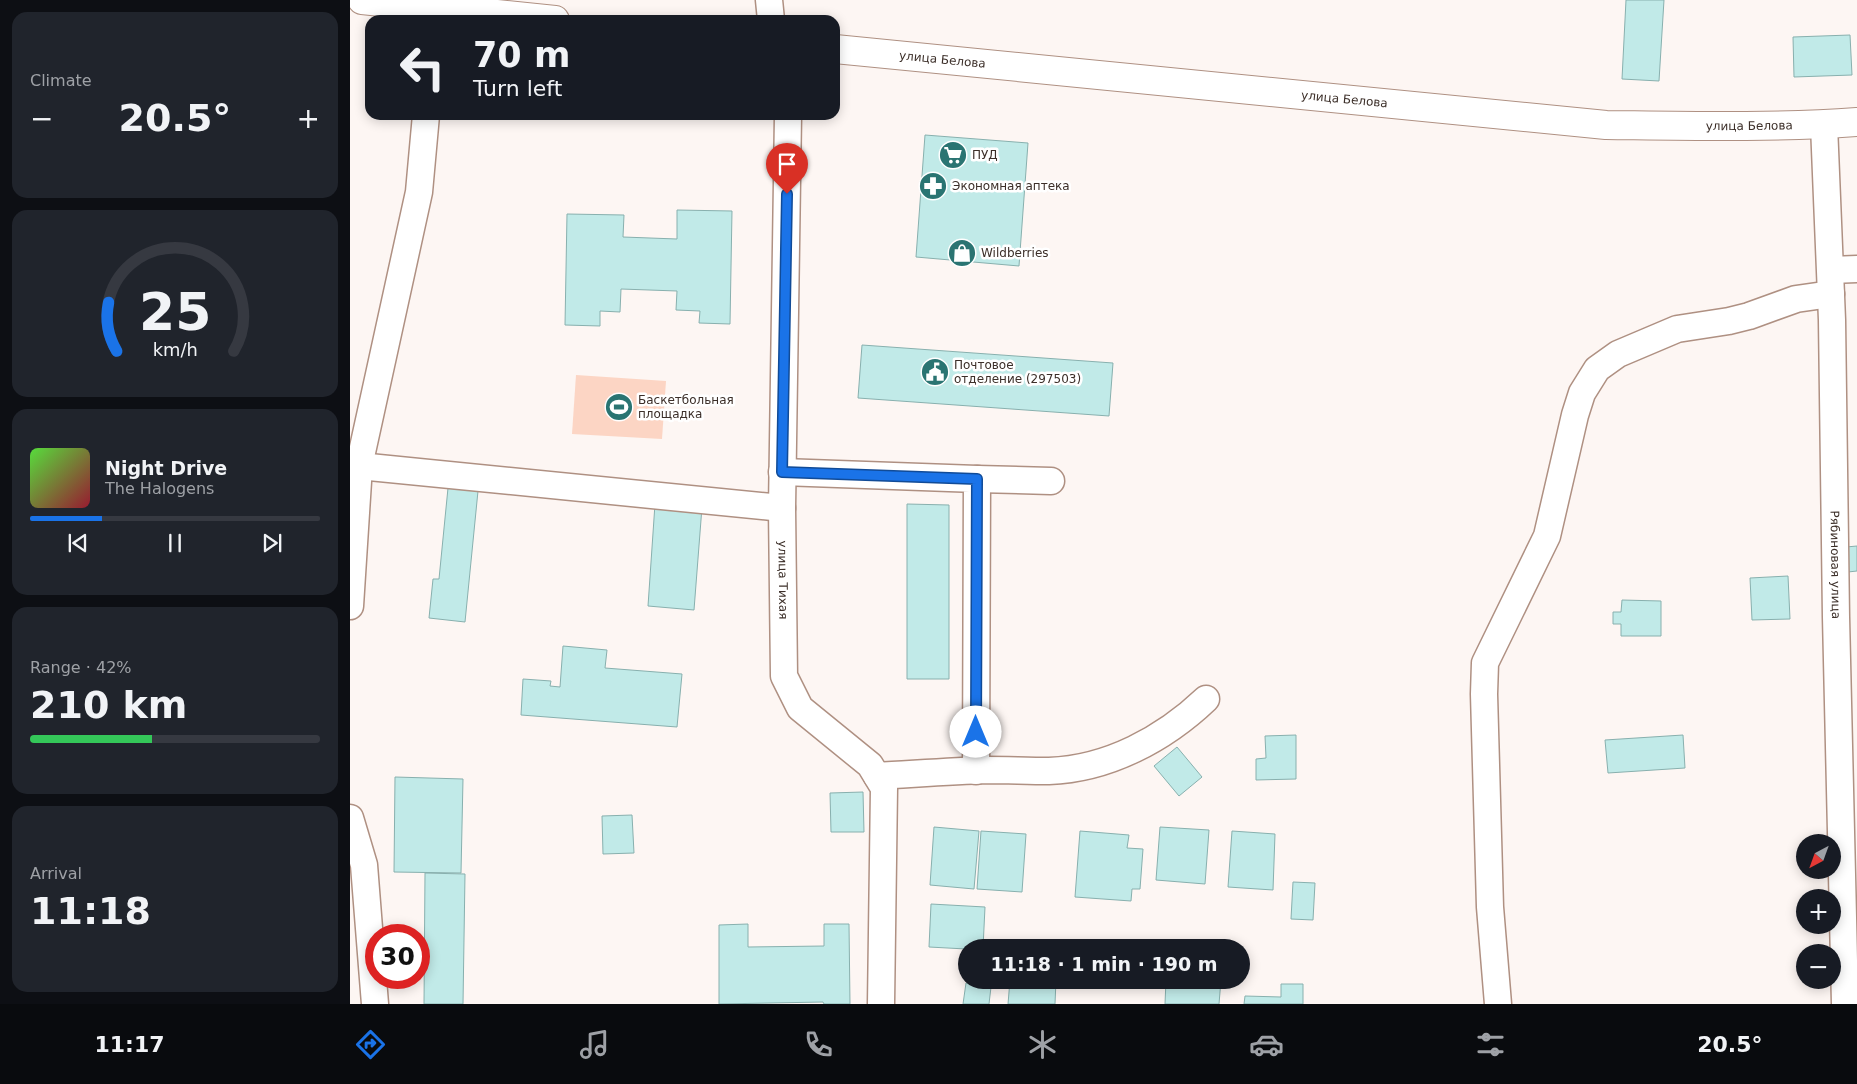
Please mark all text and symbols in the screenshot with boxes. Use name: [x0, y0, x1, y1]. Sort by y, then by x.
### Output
icon: left: [390, 35, 455, 100]
text: 70 m: [473, 35, 570, 75]
street label: улица Белова: [898, 48, 986, 71]
text: Climate: [30, 71, 92, 90]
text: Turn left: [473, 76, 562, 101]
street label: улица Белова: [1301, 88, 1389, 110]
text: 20.5°: [119, 96, 231, 140]
text: −: [30, 102, 53, 135]
text: +: [297, 102, 320, 135]
street label: улица Белова: [1706, 118, 1793, 133]
supermarket icon: ПУД: [938, 140, 968, 170]
pin: [766, 143, 808, 194]
place label: ПУД: [972, 148, 998, 162]
icon: arrive: [773, 150, 801, 178]
pharmacy icon: Экономная аптека: [918, 171, 948, 201]
place label: Экономная аптека: [952, 179, 1070, 193]
shop icon: Wildberries: [947, 238, 977, 268]
place label: Wildberries: [981, 246, 1049, 260]
text: 25: [139, 282, 211, 342]
text: km/h: [152, 339, 198, 360]
public building icon: Почтовое отделение (297503): [920, 357, 950, 387]
place label: Почтовое отделение (297503): [954, 358, 1081, 386]
sports icon: Баскетбольная площадка: [604, 392, 634, 422]
place label: Баскетбольная площадка: [638, 393, 734, 421]
text: Night Drive: [105, 457, 227, 479]
text: The Halogens: [105, 479, 214, 498]
street label: Рябиновая улица: [1828, 510, 1843, 619]
icon: previous: [64, 529, 92, 557]
icon: pause: [161, 529, 189, 557]
icon: next: [258, 529, 286, 557]
street label: улица Тихая: [775, 540, 790, 619]
text: Range · 42%: [30, 658, 132, 677]
text: 210 km: [30, 683, 187, 727]
position arrow: [949, 705, 1001, 757]
north arrow: [1796, 834, 1841, 879]
map controls: [1796, 834, 1841, 989]
text: Arrival: [30, 864, 82, 883]
text: 11:18: [30, 889, 151, 933]
button: +: [1796, 889, 1841, 934]
speed limit sign: 30: [365, 924, 430, 989]
button: −: [1796, 944, 1841, 989]
text: 11:18 · 1 min · 190 m: [990, 953, 1218, 975]
icon: directions: [353, 1027, 388, 1062]
icon: music: [577, 1027, 612, 1062]
icon: phone: [801, 1027, 836, 1062]
icon: climate: [1025, 1027, 1060, 1062]
icon: car: [1249, 1027, 1284, 1062]
icon: filters: [1473, 1027, 1508, 1062]
text: 11:17: [94, 1032, 165, 1057]
text: 20.5°: [1697, 1032, 1762, 1057]

